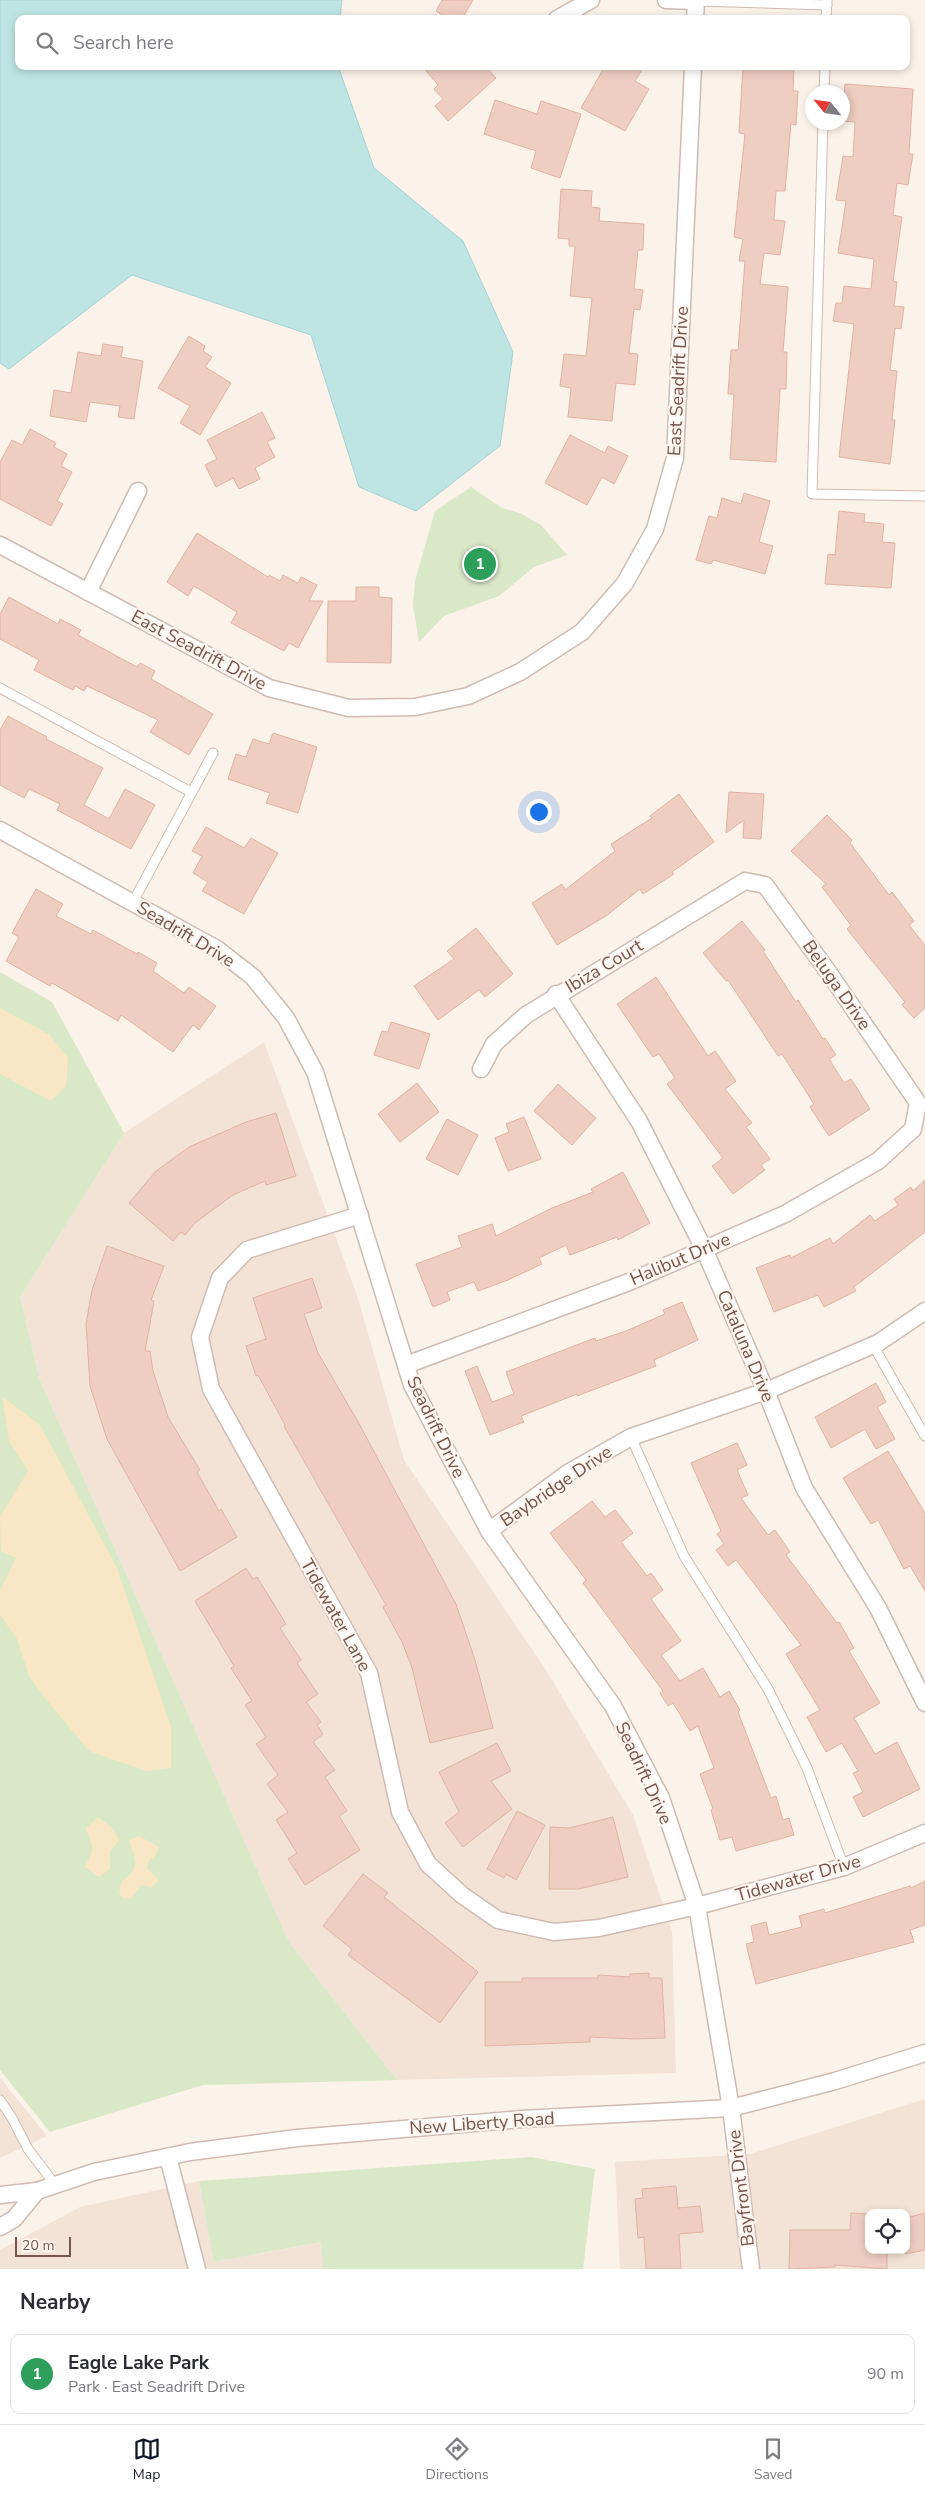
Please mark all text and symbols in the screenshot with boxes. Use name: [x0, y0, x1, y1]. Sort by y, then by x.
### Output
search box: [15, 15, 910, 70]
icon: search: [33, 29, 61, 57]
text: Search here: [73, 30, 174, 56]
north arrow: [805, 85, 850, 130]
street label: East Seadrift Drive: [662, 306, 694, 456]
pin: 1: [464, 545, 496, 583]
street label: East Seadrift Drive: [127, 604, 271, 696]
your location: [526, 799, 552, 825]
street label: Seadrift Drive: [132, 895, 240, 973]
street label: Ibiza Court: [561, 933, 648, 999]
street label: Beluga Drive: [797, 935, 877, 1035]
street label: Halibut Drive: [626, 1227, 734, 1291]
street label: Cataluna Drive: [712, 1286, 780, 1406]
street label: Seadrift Drive: [401, 1372, 471, 1482]
street label: Baybridge Drive: [495, 1440, 617, 1532]
street label: Tidewater Lane: [295, 1554, 377, 1676]
street label: Seadrift Drive: [610, 1718, 678, 1828]
street label: Tidewater Drive: [733, 1849, 863, 1907]
street label: New Liberty Road: [409, 2106, 555, 2140]
street label: Bayfront Drive: [722, 2128, 760, 2248]
map controls: [865, 2209, 910, 2254]
button: locate: [865, 2209, 910, 2254]
scale bar: [15, 2234, 71, 2257]
text: 20 m: [22, 2236, 54, 2255]
text: Nearby: [20, 2288, 90, 2316]
text: Eagle Lake Park: [68, 2350, 209, 2376]
text: 1: [32, 2363, 42, 2385]
text: 90 m: [867, 2363, 904, 2385]
text: Park · East Seadrift Drive: [68, 2376, 245, 2398]
tab: Map: [133, 2435, 161, 2484]
tab: Directions: [426, 2435, 489, 2484]
tab: Saved: [754, 2435, 792, 2484]

